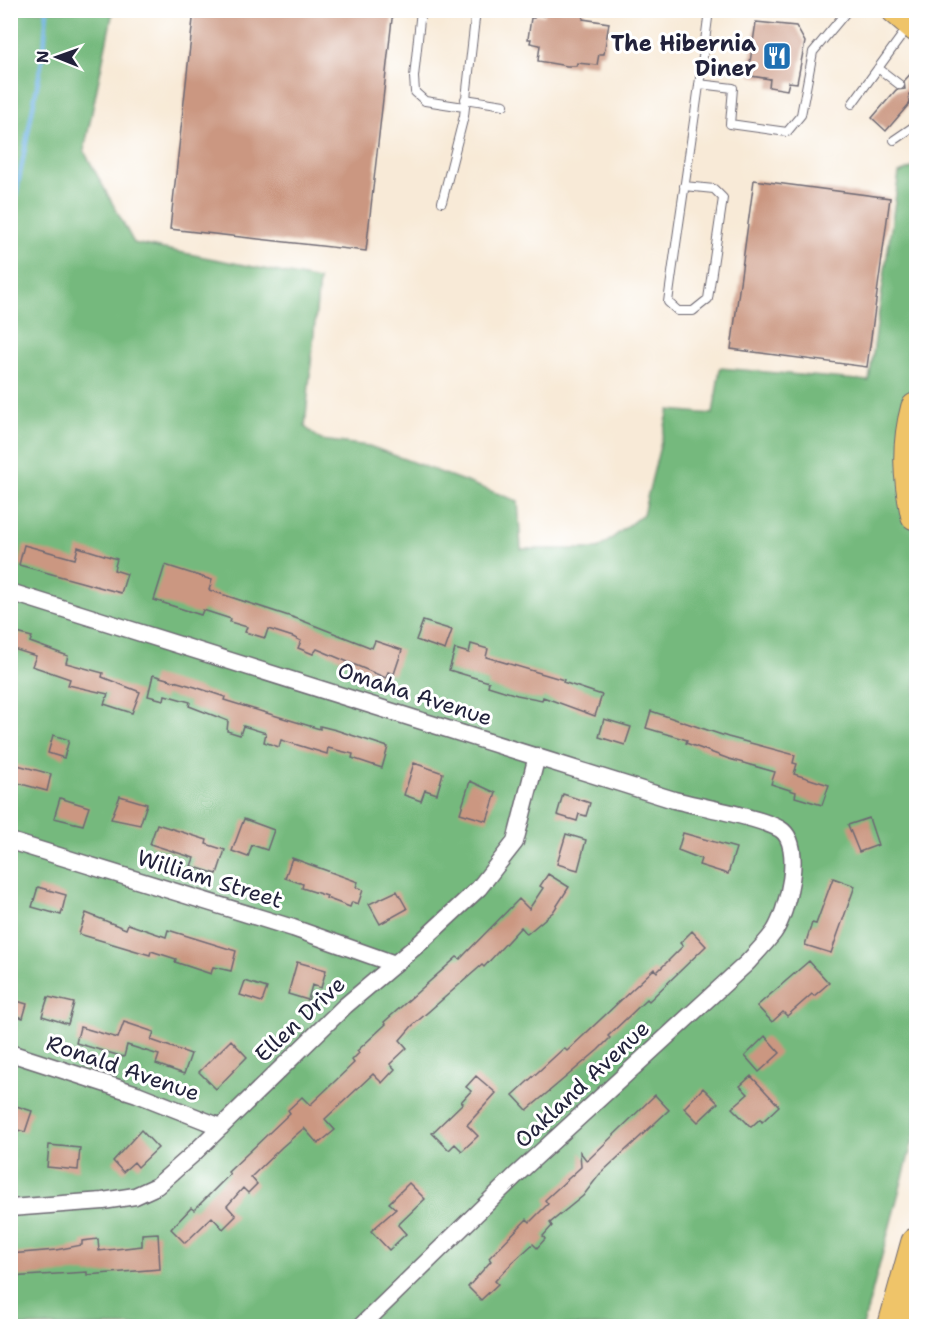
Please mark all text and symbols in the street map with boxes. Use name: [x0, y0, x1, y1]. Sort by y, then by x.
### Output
north arrow: [27, 27, 87, 87]
place label: The Hibernia Diner: [611, 29, 756, 83]
restaurant icon: The Hibernia Diner: [761, 40, 793, 72]
text: N: [32, 50, 53, 63]
street label: Omaha Avenue: [334, 655, 496, 733]
street label: William Street: [134, 843, 286, 915]
street label: Ellen Drive: [249, 970, 351, 1068]
street label: Oakland Avenue: [508, 1014, 656, 1154]
street label: Ronald Avenue: [43, 1028, 203, 1108]

